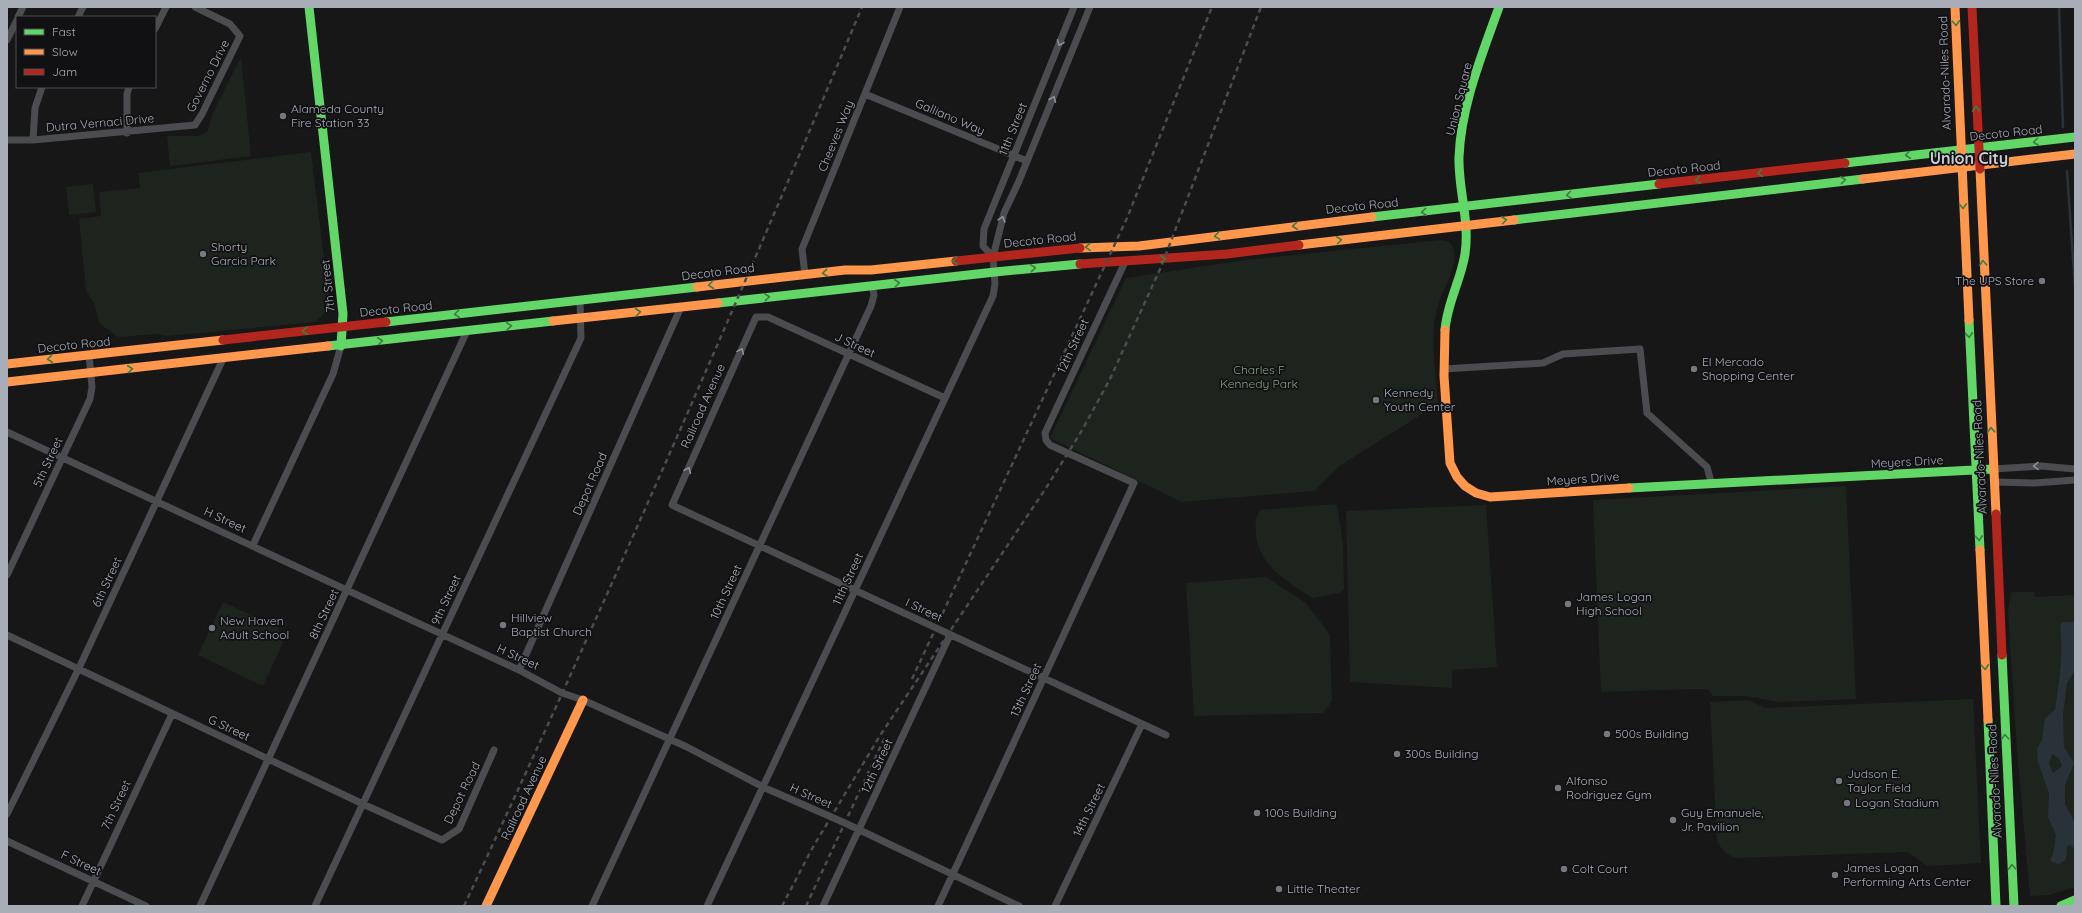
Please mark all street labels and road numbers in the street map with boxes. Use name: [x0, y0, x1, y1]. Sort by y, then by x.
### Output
street label: Alvarado-Niles Road: [1935, 16, 1954, 130]
street label: Governo Drive: [183, 37, 232, 115]
street label: Union Square: [1442, 61, 1475, 137]
street label: Galliano Way: [913, 95, 987, 138]
street label: Cheeves Way: [814, 98, 857, 174]
street label: 11th Street: [995, 100, 1030, 158]
street label: Dutra Vernaci Drive: [45, 110, 155, 135]
street label: Decoto Road: [1969, 121, 2043, 144]
street label: Decoto Road: [1647, 157, 1721, 180]
street label: Decoto Road: [1325, 194, 1399, 217]
street label: Decoto Road: [1003, 228, 1077, 251]
street label: 7th Street: [317, 259, 338, 313]
street label: Decoto Road: [681, 260, 755, 283]
street label: Decoto Road: [359, 297, 433, 320]
street label: 12th Street: [1053, 316, 1092, 375]
street label: J Street: [833, 329, 878, 360]
street label: Decoto Road: [37, 333, 111, 356]
street label: Railroad Avenue: [677, 361, 728, 450]
street label: Alvarado-Niles Road: [1969, 400, 1990, 514]
street label: 5th Street: [29, 434, 66, 489]
street label: Depot Road: [569, 450, 610, 518]
street label: Meyers Drive: [1870, 452, 1944, 471]
street label: Meyers Drive: [1546, 468, 1620, 489]
street label: H Street: [202, 503, 249, 536]
street label: 11th Street: [829, 550, 866, 607]
street label: 6th Street: [88, 554, 125, 609]
street label: 10th Street: [706, 562, 745, 621]
street label: 9th Street: [427, 572, 464, 627]
street label: 8th Street: [305, 586, 342, 641]
street label: I Street: [903, 594, 945, 625]
street label: H Street: [495, 640, 542, 673]
street label: 13th Street: [1007, 660, 1045, 719]
street label: G Street: [206, 711, 253, 744]
street label: Alvarado-Niles Road: [1984, 724, 2005, 838]
street label: 12th Street: [857, 736, 896, 795]
street label: Railroad Avenue: [497, 753, 550, 842]
street label: Depot Road: [440, 759, 483, 826]
street label: 7th Street: [98, 778, 134, 832]
street label: H Street: [788, 780, 835, 811]
street label: 14th Street: [1069, 781, 1108, 839]
street label: F Street: [59, 847, 104, 878]

